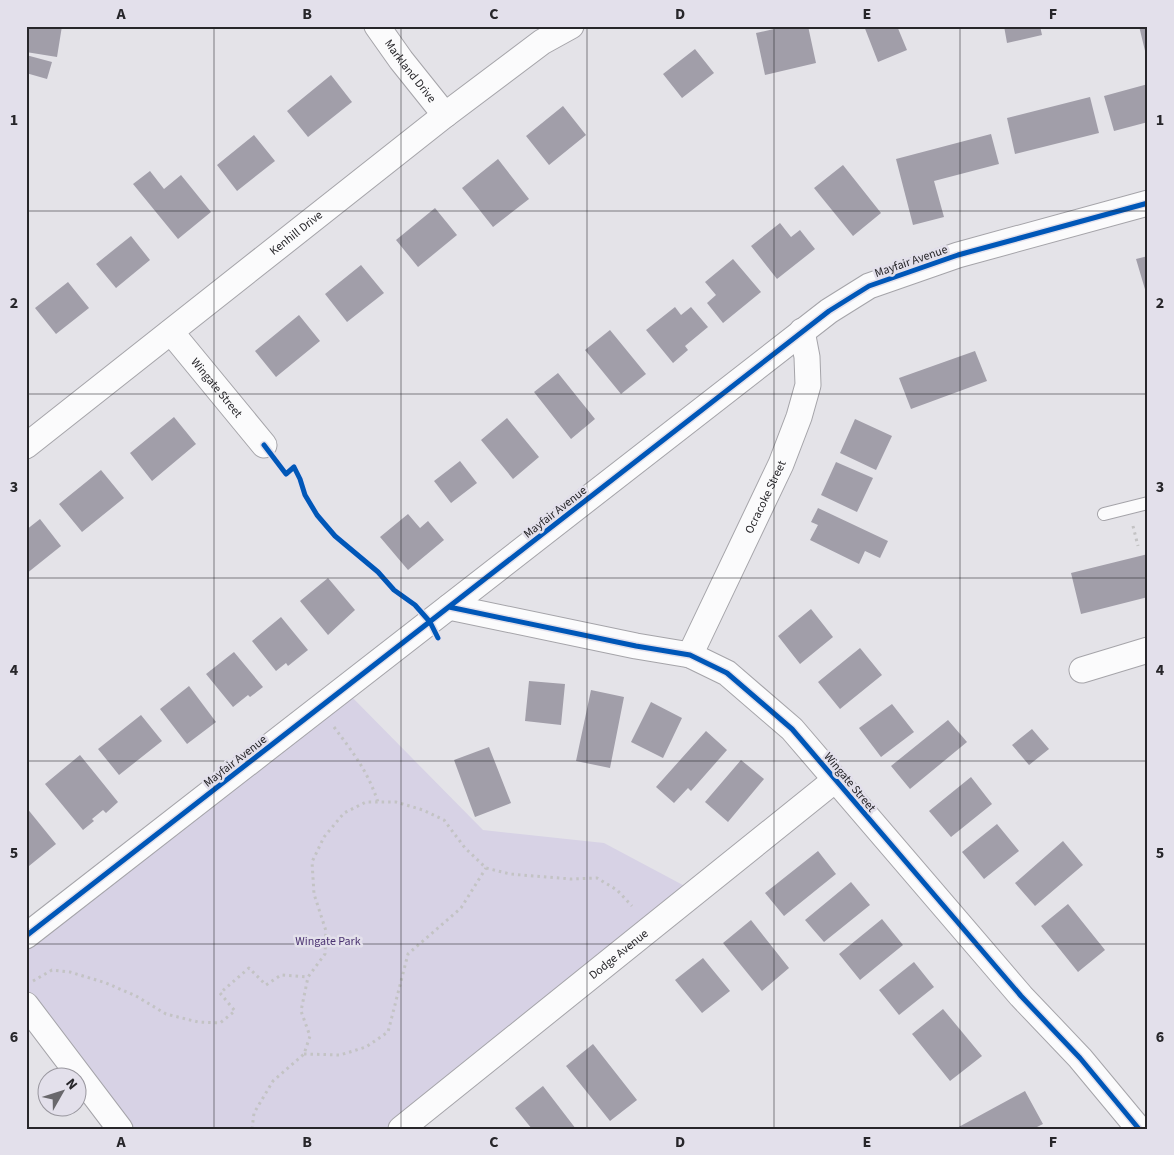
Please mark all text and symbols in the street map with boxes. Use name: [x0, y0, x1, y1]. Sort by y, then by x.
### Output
text: A: [115, 3, 126, 25]
text: B: [302, 3, 312, 25]
text: C: [489, 3, 499, 25]
text: D: [675, 3, 685, 25]
text: E: [863, 3, 871, 25]
text: F: [1049, 3, 1057, 25]
street label: Markland Drive: [380, 36, 440, 106]
text: 1: [10, 109, 18, 131]
text: 1: [1156, 109, 1164, 131]
street label: Kenhill Drive: [266, 207, 326, 259]
street label: Mayfair Avenue: [872, 241, 950, 282]
text: 2: [10, 292, 18, 314]
text: 2: [1156, 292, 1164, 314]
street label: Wingate Street: [187, 354, 246, 422]
street label: Ocracoke Street: [741, 458, 791, 537]
text: 3: [10, 476, 18, 498]
text: 3: [1156, 476, 1164, 498]
street label: Mayfair Avenue: [520, 482, 591, 543]
text: 4: [10, 659, 19, 681]
text: 4: [1156, 659, 1165, 681]
street label: Mayfair Avenue: [200, 731, 271, 792]
street label: Wingate Street: [820, 749, 880, 816]
text: 5: [10, 842, 18, 864]
text: 5: [1156, 842, 1164, 864]
street label: Dodge Avenue: [585, 925, 652, 984]
park label: Wingate Park: [295, 933, 361, 950]
text: 6: [10, 1026, 18, 1048]
text: 6: [1156, 1026, 1164, 1048]
north arrow: [38, 1068, 88, 1118]
text: N: [61, 1075, 82, 1094]
text: A: [115, 1131, 126, 1153]
text: B: [302, 1131, 312, 1153]
text: C: [489, 1131, 499, 1153]
text: D: [675, 1131, 685, 1153]
text: E: [863, 1131, 871, 1153]
text: F: [1049, 1131, 1057, 1153]

